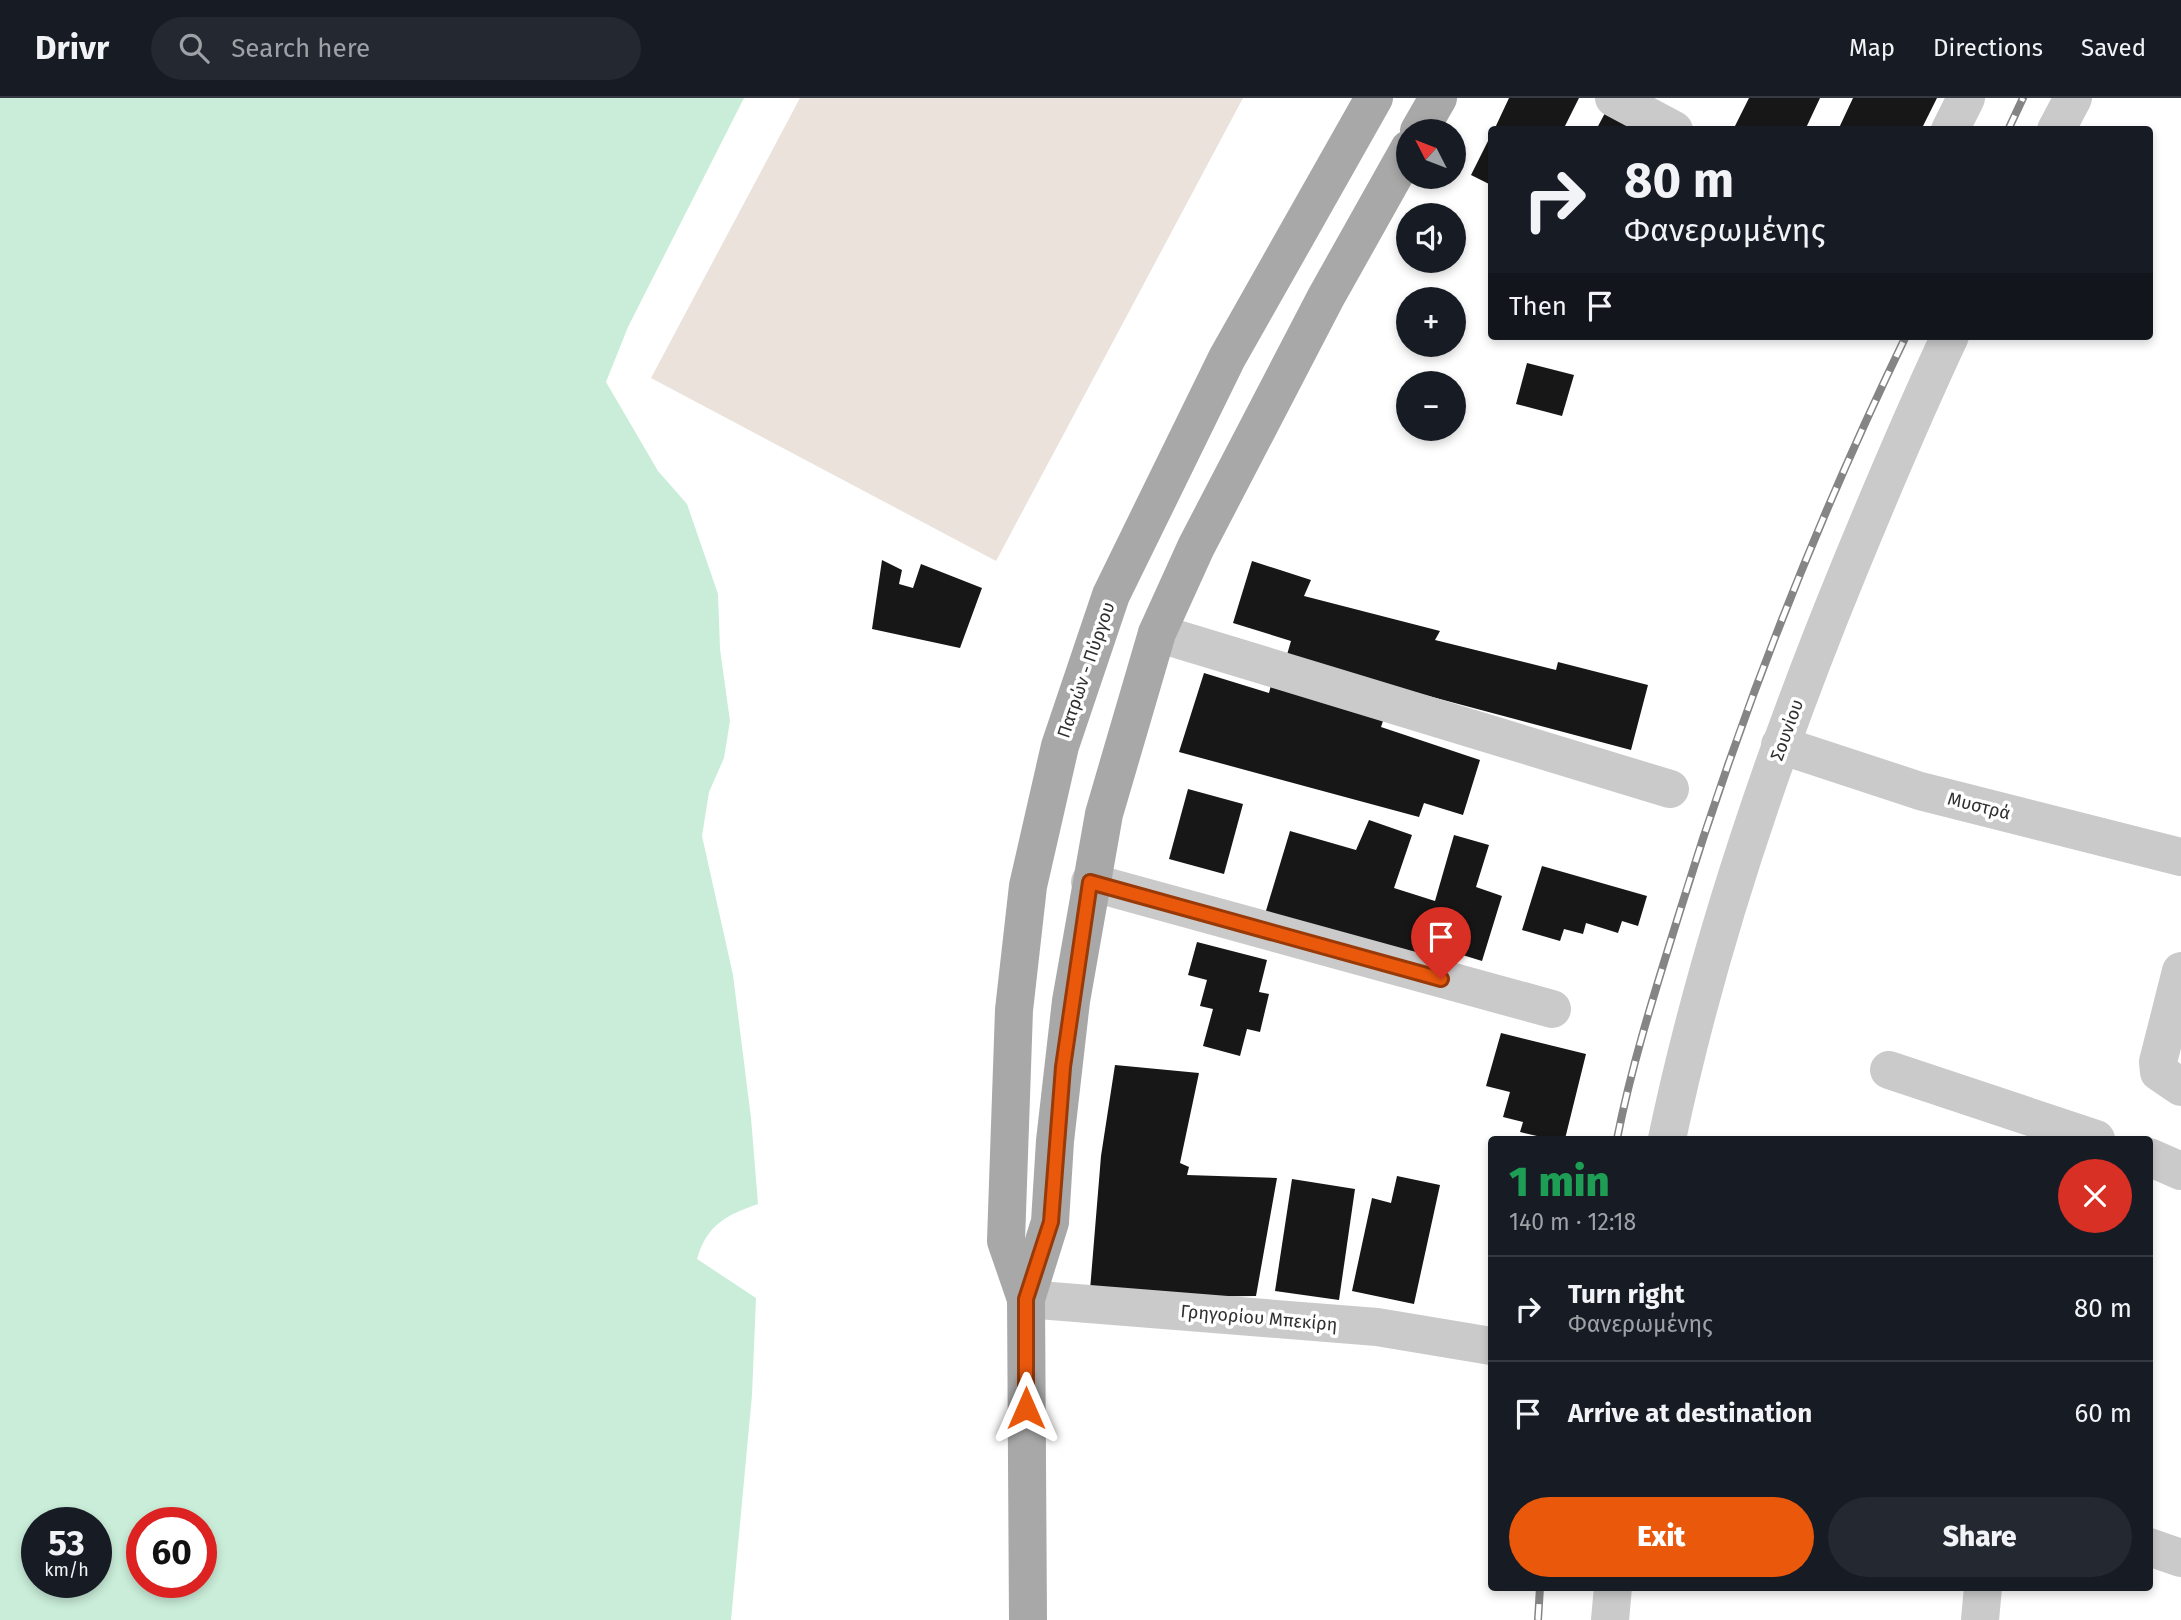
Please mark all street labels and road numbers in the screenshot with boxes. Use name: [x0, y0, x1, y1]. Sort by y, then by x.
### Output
street label: Πατρών - Πύργου: [1052, 599, 1120, 741]
street label: Σουνίου: [1766, 696, 1808, 764]
street label: Μυστρά: [1945, 788, 2013, 824]
street label: Γρηγορίου Μπεκίρη: [1180, 1300, 1338, 1336]

